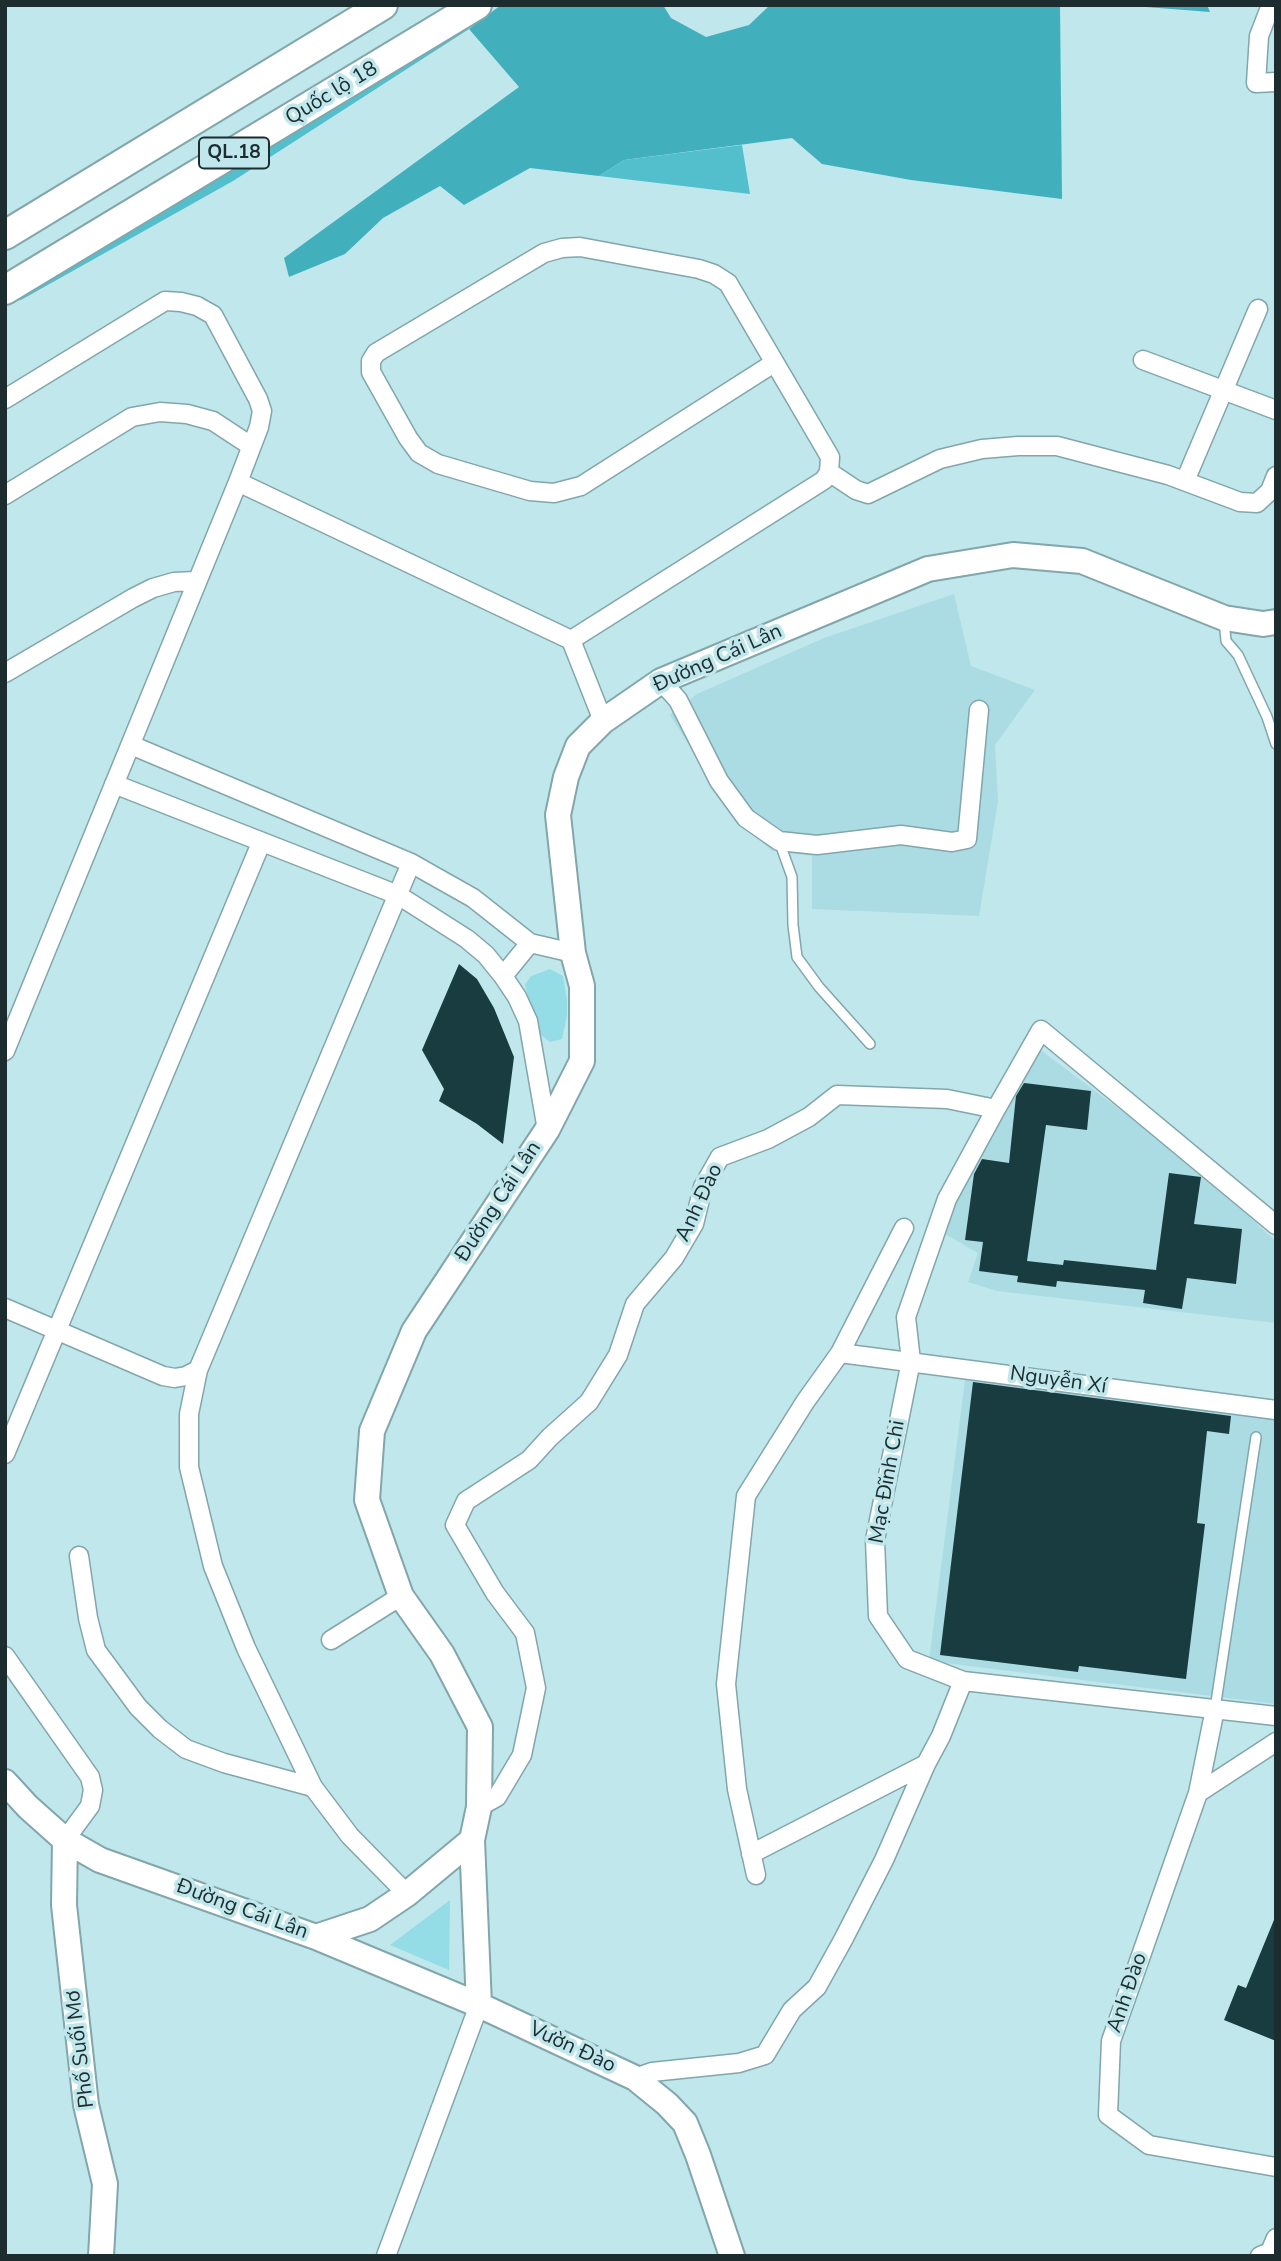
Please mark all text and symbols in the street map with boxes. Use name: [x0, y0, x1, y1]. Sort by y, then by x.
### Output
street label: Quốc lộ 18: [281, 57, 383, 131]
road number: QL.18: [199, 138, 269, 168]
street label: Đường Cái Lân: [650, 619, 786, 699]
street label: Đường Cái Lân: [451, 1137, 547, 1267]
street label: Anh Đào: [671, 1160, 729, 1246]
street label: Nguyễn Xí: [1008, 1362, 1108, 1400]
street label: Mạc Đĩnh Chi: [865, 1418, 911, 1546]
street label: Đường Cái Lân: [173, 1875, 311, 1945]
street label: Anh Đào: [1103, 1950, 1153, 2036]
street label: Phố Suối Mơ: [61, 1989, 101, 2109]
street label: Vườn Đào: [525, 2017, 619, 2079]

